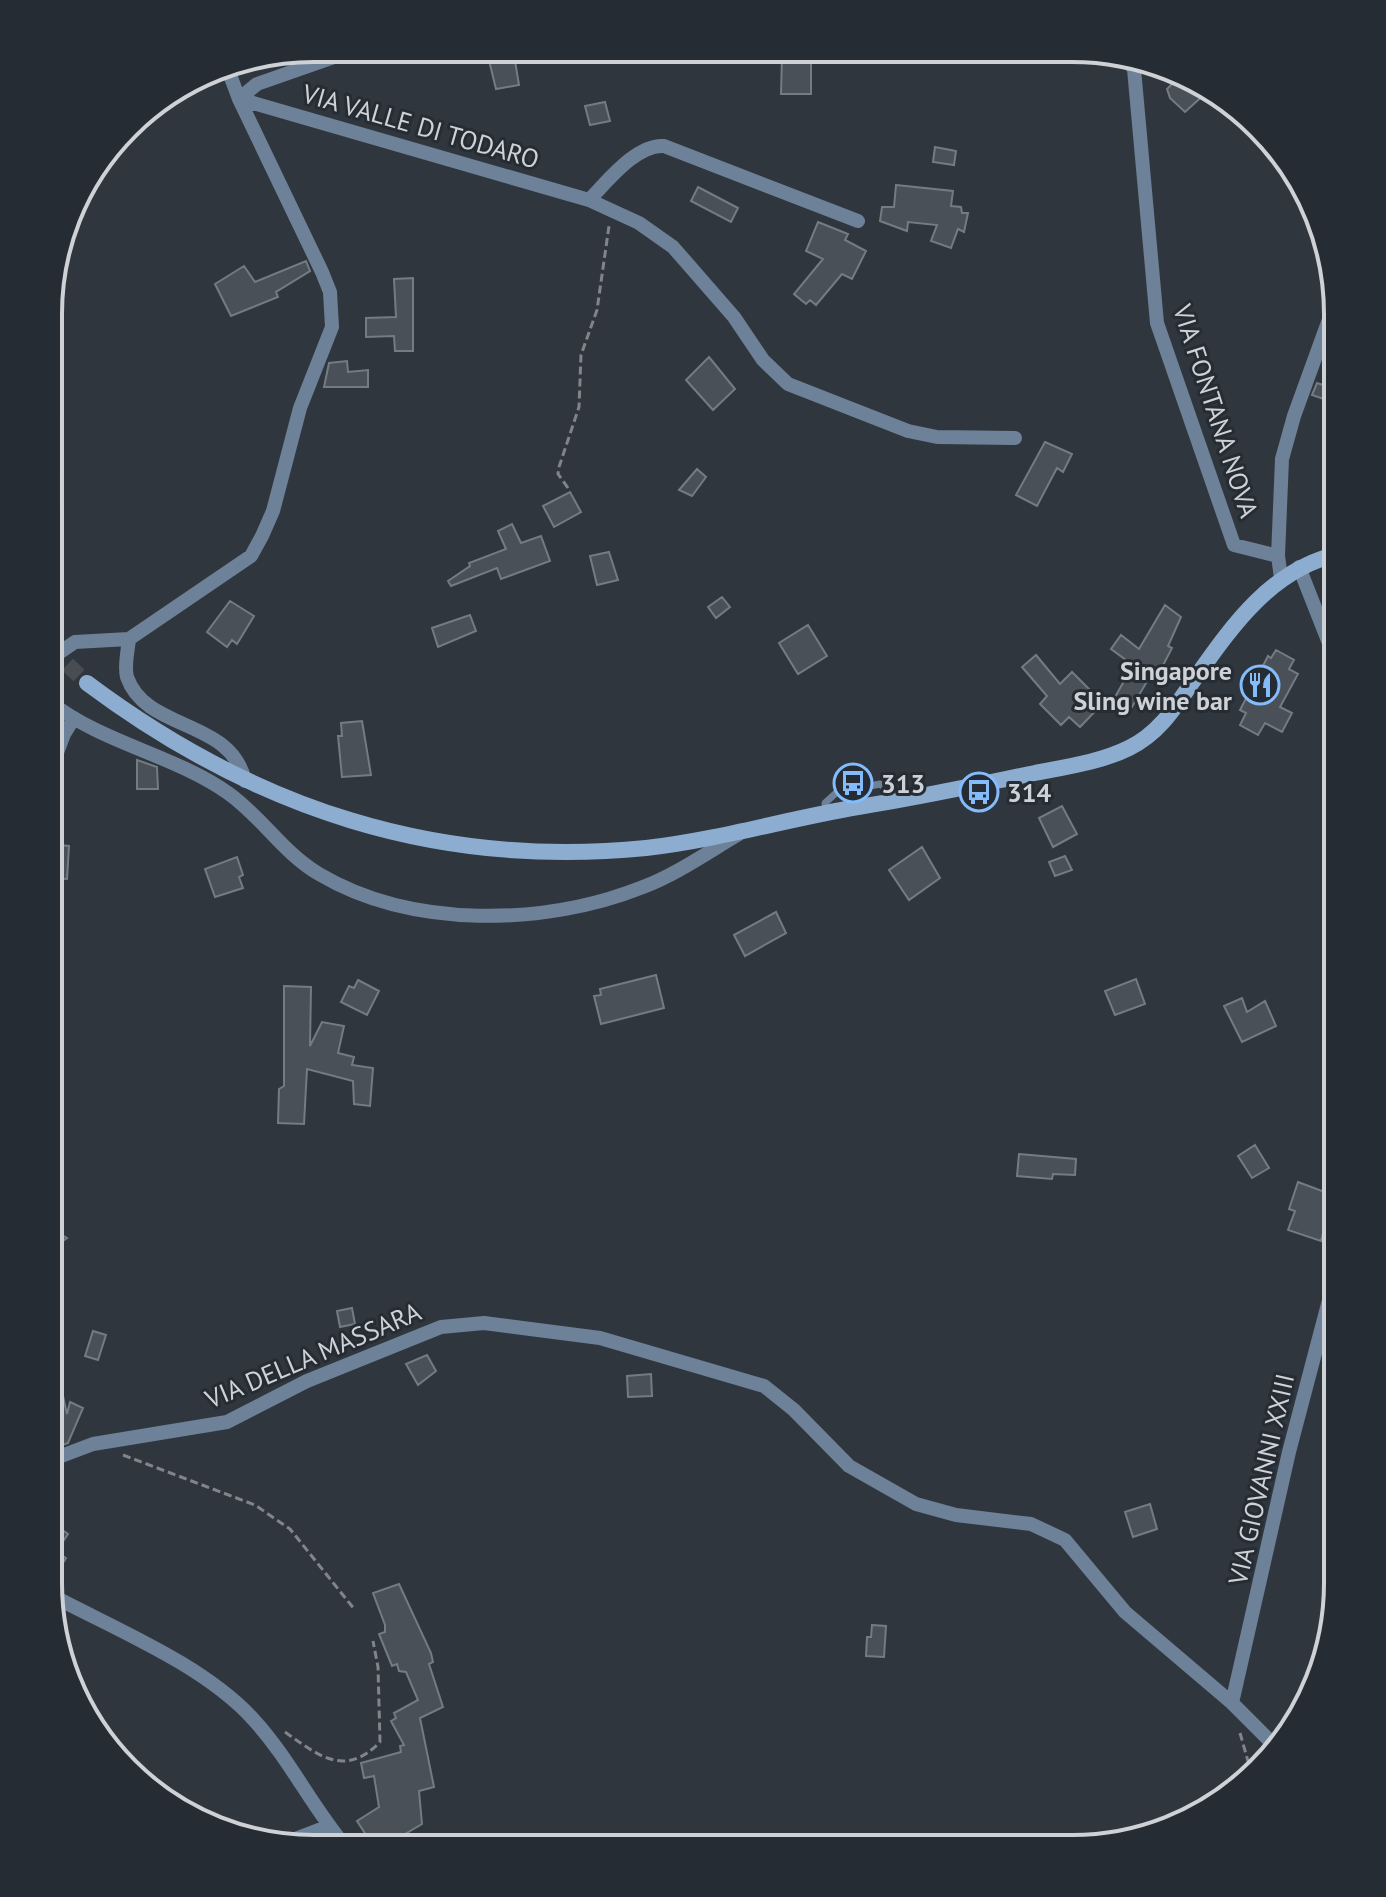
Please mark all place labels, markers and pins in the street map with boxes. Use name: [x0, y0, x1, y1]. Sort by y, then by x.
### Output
place label: Singapore Sling wine bar: [1074, 654, 1233, 717]
restaurant icon: Singapore Sling wine bar: [1239, 664, 1281, 706]
bus stop icon: 313: [832, 762, 874, 804]
place label: 313: [881, 767, 925, 800]
bus stop icon: 314: [958, 771, 1000, 813]
place label: 314: [1007, 776, 1051, 809]

